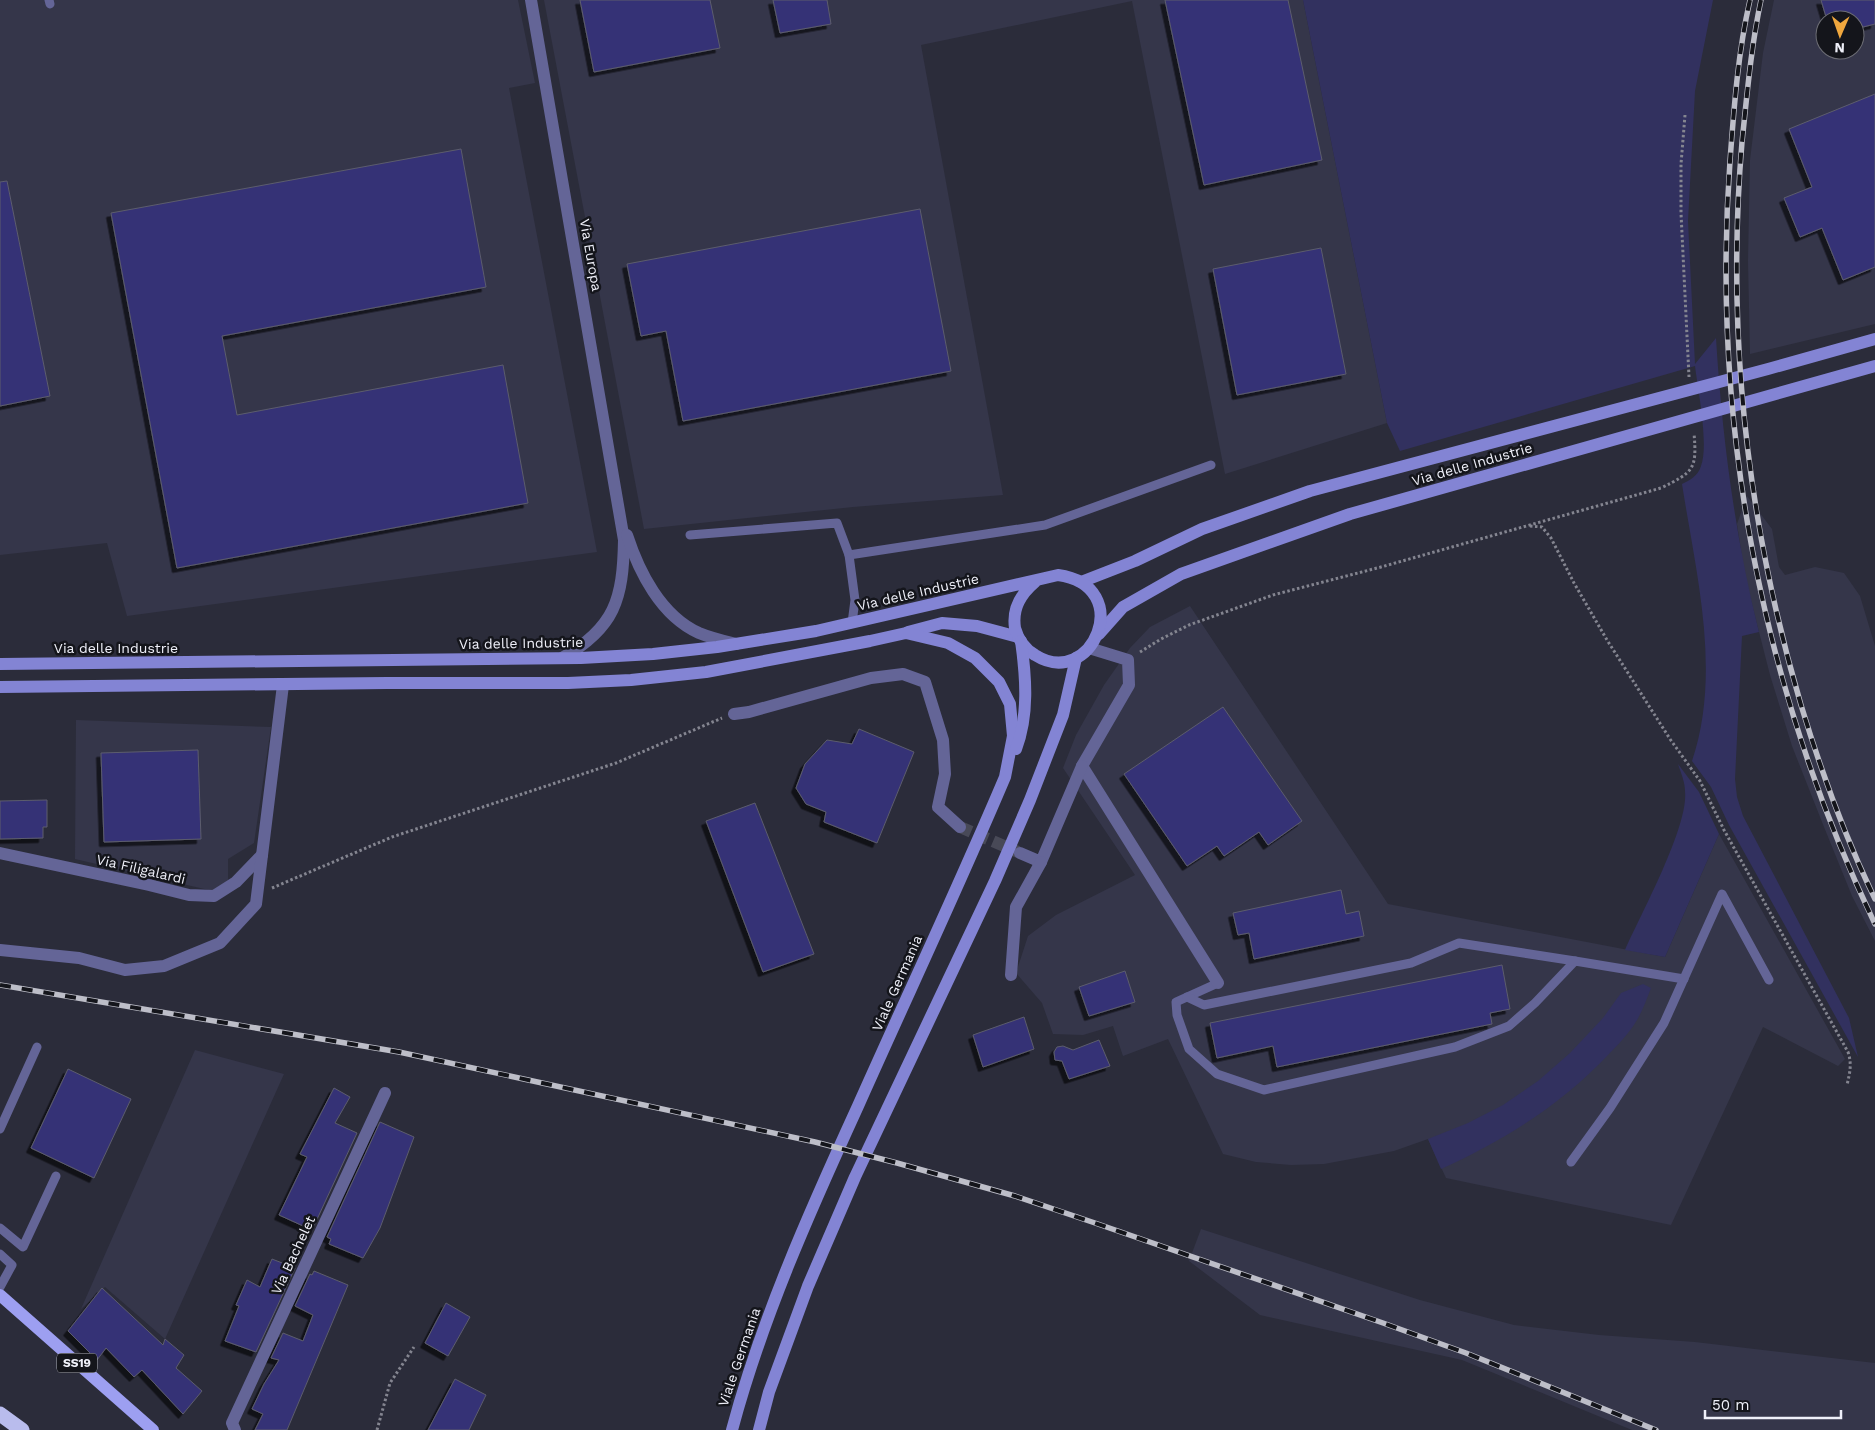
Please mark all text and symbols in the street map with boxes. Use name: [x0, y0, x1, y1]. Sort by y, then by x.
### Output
north arrow: [1815, 10, 1865, 60]
text: N: [1834, 40, 1845, 56]
street label: Via Europa: [577, 218, 605, 292]
street label: Via delle Industrie: [1410, 439, 1534, 489]
street label: Via delle Industrie: [856, 570, 980, 614]
street label: Via delle Industrie: [459, 634, 583, 652]
street label: Via delle Industrie: [54, 640, 178, 656]
street label: Via Filigalardi: [95, 851, 187, 887]
street label: Viale Germania: [869, 932, 925, 1033]
street label: Via Bachelet: [268, 1213, 318, 1297]
street label: Viale Germania: [715, 1305, 763, 1408]
road number: SS19: [57, 1354, 97, 1372]
scale bar: [1705, 1388, 1841, 1420]
text: 50 m: [1712, 1396, 1749, 1414]

